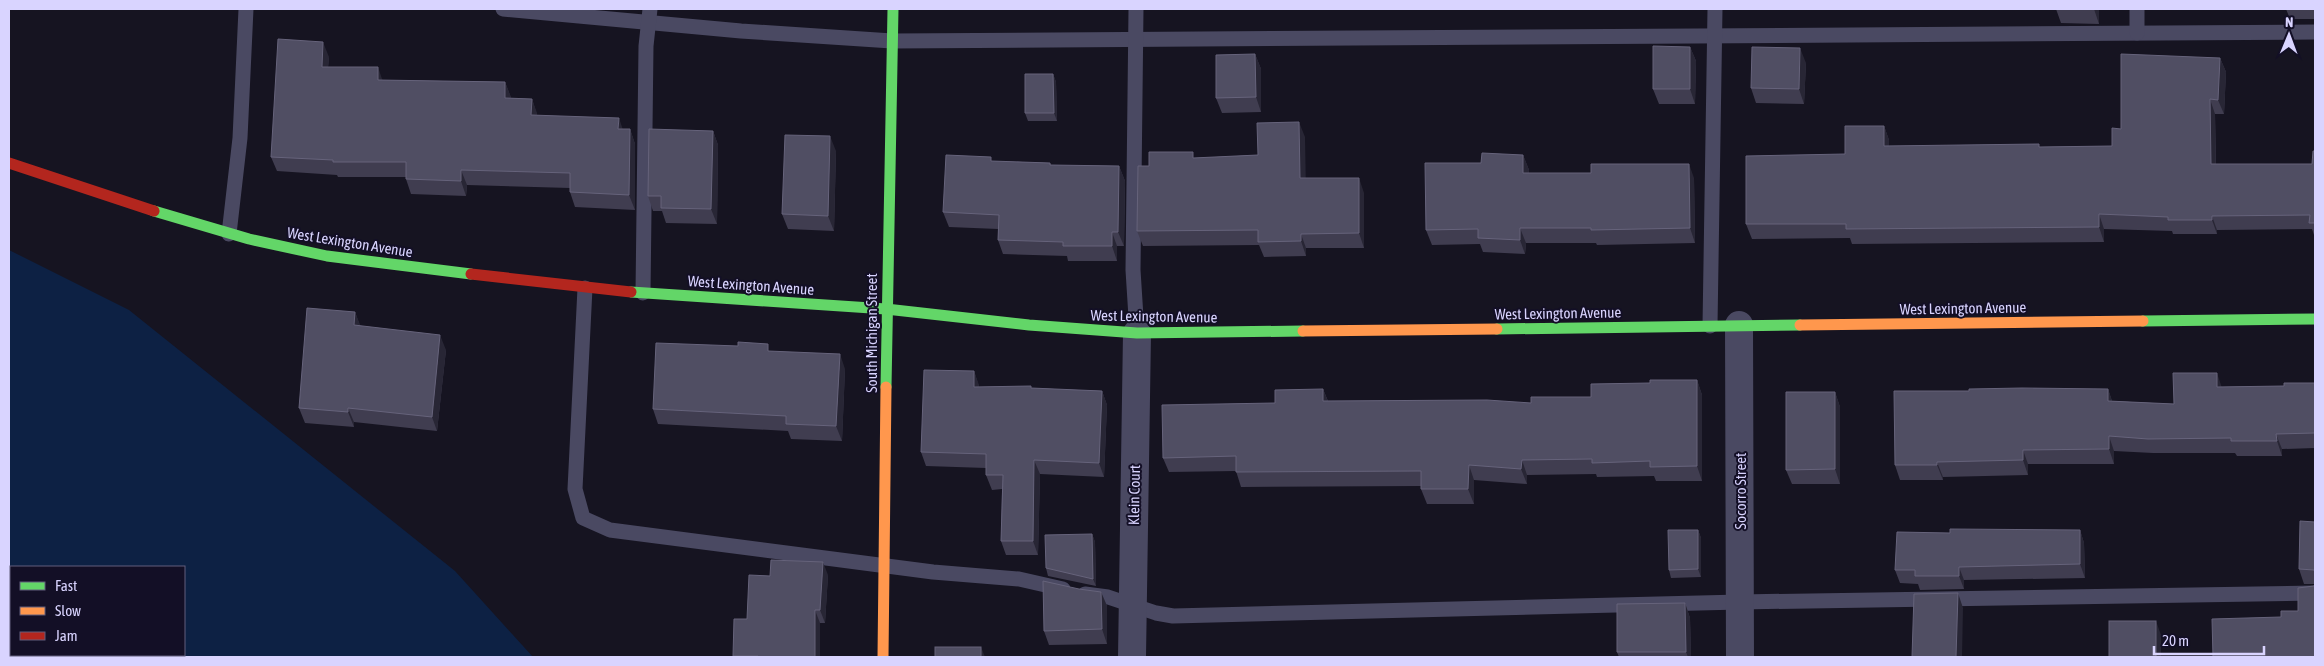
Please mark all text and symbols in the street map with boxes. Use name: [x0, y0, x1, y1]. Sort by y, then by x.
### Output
north arrow: [2264, 10, 2314, 60]
text: N: [2285, 14, 2293, 30]
street label: West Lexington Avenue: [286, 224, 414, 260]
street label: West Lexington Avenue: [687, 272, 815, 298]
street label: South Michigan Street: [863, 273, 880, 393]
street label: West Lexington Avenue: [1900, 298, 2027, 318]
street label: West Lexington Avenue: [1495, 303, 1622, 323]
street label: West Lexington Avenue: [1091, 306, 1218, 326]
street label: Socorro Street: [1732, 453, 1749, 529]
street label: Klein Court: [1125, 465, 1143, 525]
legend: [10, 566, 185, 656]
text: Fast: [55, 577, 77, 594]
text: Slow: [55, 602, 81, 619]
scale bar: [2154, 624, 2264, 656]
text: Jam: [55, 627, 78, 644]
text: 20 m: [2162, 632, 2189, 649]

